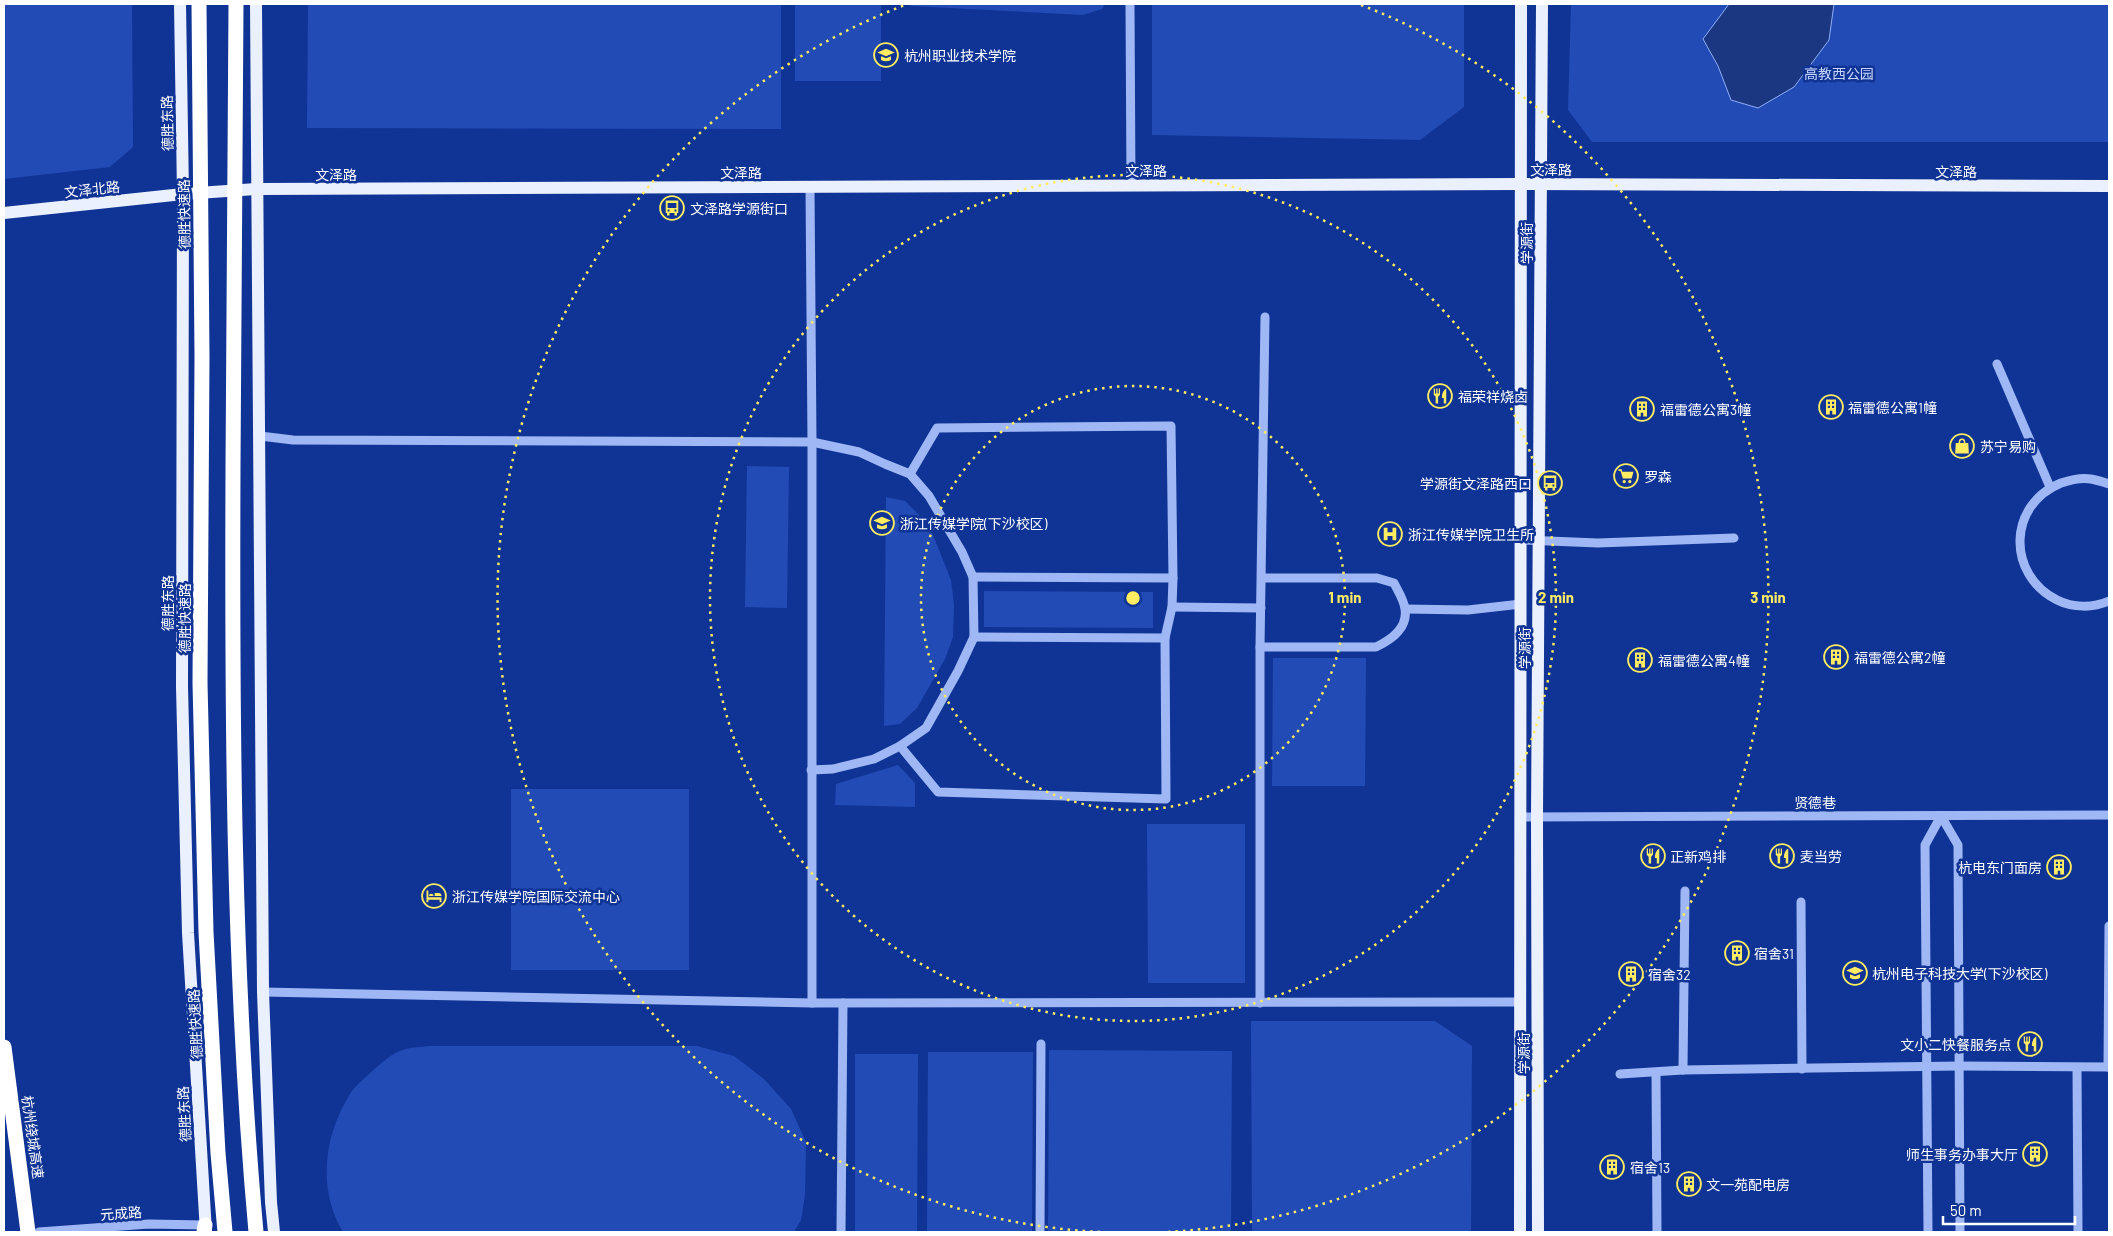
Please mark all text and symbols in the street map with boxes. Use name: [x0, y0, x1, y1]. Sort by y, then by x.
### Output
school or university icon: 杭州职业技术学院: [873, 42, 899, 68]
place label: 杭州职业技术学院: [904, 47, 1016, 64]
park label: 高教西公园: [1804, 65, 1874, 82]
street label: 德胜东路: [158, 95, 176, 151]
street label: 文泽路: [1530, 161, 1572, 178]
street label: 文泽路: [1125, 162, 1167, 179]
street label: 文泽路: [1935, 163, 1977, 180]
street label: 文泽路: [720, 164, 762, 181]
street label: 文泽路: [315, 166, 357, 183]
street label: 文泽北路: [63, 178, 121, 200]
street label: 德胜快速路: [175, 179, 193, 249]
bus stop icon: 文泽路学源街口: [659, 195, 685, 221]
place label: 文泽路学源街口: [690, 200, 788, 217]
street label: 学源街: [1518, 222, 1535, 264]
restaurant icon: 福荣祥烧卤: [1427, 383, 1453, 409]
place label: 福荣祥烧卤: [1458, 388, 1528, 405]
building icon: 福雷德公寓1幢: [1818, 394, 1844, 420]
building icon: 福雷德公寓3幢: [1629, 396, 1655, 422]
place label: 福雷德公寓1幢: [1848, 399, 1937, 416]
place label: 福雷德公寓3幢: [1660, 401, 1751, 418]
shop icon: 苏宁易购: [1949, 433, 1975, 459]
place label: 苏宁易购: [1980, 438, 2036, 455]
supermarket icon: 罗森: [1613, 463, 1639, 489]
place label: 罗森: [1644, 468, 1672, 485]
bus stop icon: 学源街文泽路西口: [1537, 470, 1563, 496]
place label: 学源街文泽路西口: [1420, 475, 1532, 492]
school or university icon: 浙江传媒学院(下沙校区): [869, 510, 895, 536]
place label: 浙江传媒学院(下沙校区): [900, 515, 1048, 532]
hospital icon: 浙江传媒学院卫生所: [1377, 521, 1403, 547]
place label: 浙江传媒学院卫生所: [1408, 526, 1534, 543]
street label: 德胜东路: [159, 575, 176, 631]
street label: 德胜快速路: [176, 583, 193, 653]
text: 1 min: [1329, 588, 1361, 606]
text: 2 min: [1538, 588, 1574, 606]
text: 3 min: [1750, 588, 1786, 606]
centre of rings: [1124, 589, 1142, 607]
street label: 学源街: [1516, 627, 1533, 669]
building icon: 福雷德公寓2幢: [1823, 644, 1849, 670]
building icon: 福雷德公寓4幢: [1627, 647, 1653, 673]
place label: 福雷德公寓2幢: [1854, 649, 1946, 666]
place label: 福雷德公寓4幢: [1658, 652, 1750, 669]
street label: 贤德巷: [1794, 794, 1836, 811]
restaurant icon: 正新鸡排: [1640, 843, 1666, 869]
restaurant icon: 麦当劳: [1769, 843, 1795, 869]
place label: 正新鸡排: [1670, 848, 1726, 865]
place label: 麦当劳: [1800, 848, 1842, 865]
building icon: 杭电东门面房: [2046, 854, 2072, 880]
place label: 杭电东门面房: [1958, 859, 2042, 876]
hotel icon: 浙江传媒学院国际交流中心: [421, 883, 447, 909]
place label: 浙江传媒学院国际交流中心: [452, 888, 620, 905]
building icon: 宿舍31: [1724, 940, 1750, 966]
place label: 宿舍31: [1754, 945, 1794, 962]
school or university icon: 杭州电子科技大学(下沙校区): [1842, 960, 1868, 986]
building icon: 宿舍32: [1618, 961, 1644, 987]
place label: 杭州电子科技大学(下沙校区): [1872, 965, 2048, 982]
place label: 宿舍32: [1648, 966, 1691, 983]
street label: 德胜快速路: [185, 989, 205, 1059]
restaurant icon: 文小二快餐服务点: [2017, 1031, 2043, 1057]
street label: 学源街: [1515, 1032, 1532, 1074]
place label: 文小二快餐服务点: [1900, 1036, 2012, 1053]
street label: 德胜东路: [174, 1086, 194, 1142]
street label: 杭州绕城高速: [19, 1094, 47, 1180]
building icon: 师生事务办事大厅: [2022, 1141, 2048, 1167]
place label: 师生事务办事大厅: [1906, 1146, 2018, 1163]
building icon: 宿舍13: [1599, 1154, 1625, 1180]
place label: 宿舍13: [1630, 1159, 1670, 1176]
building icon: 文一苑配电房: [1676, 1171, 1702, 1197]
place label: 文一苑配电房: [1706, 1176, 1790, 1193]
scale bar: [1943, 1194, 2076, 1226]
text: 50 m: [1950, 1201, 1982, 1219]
street label: 元成路: [99, 1203, 143, 1223]

